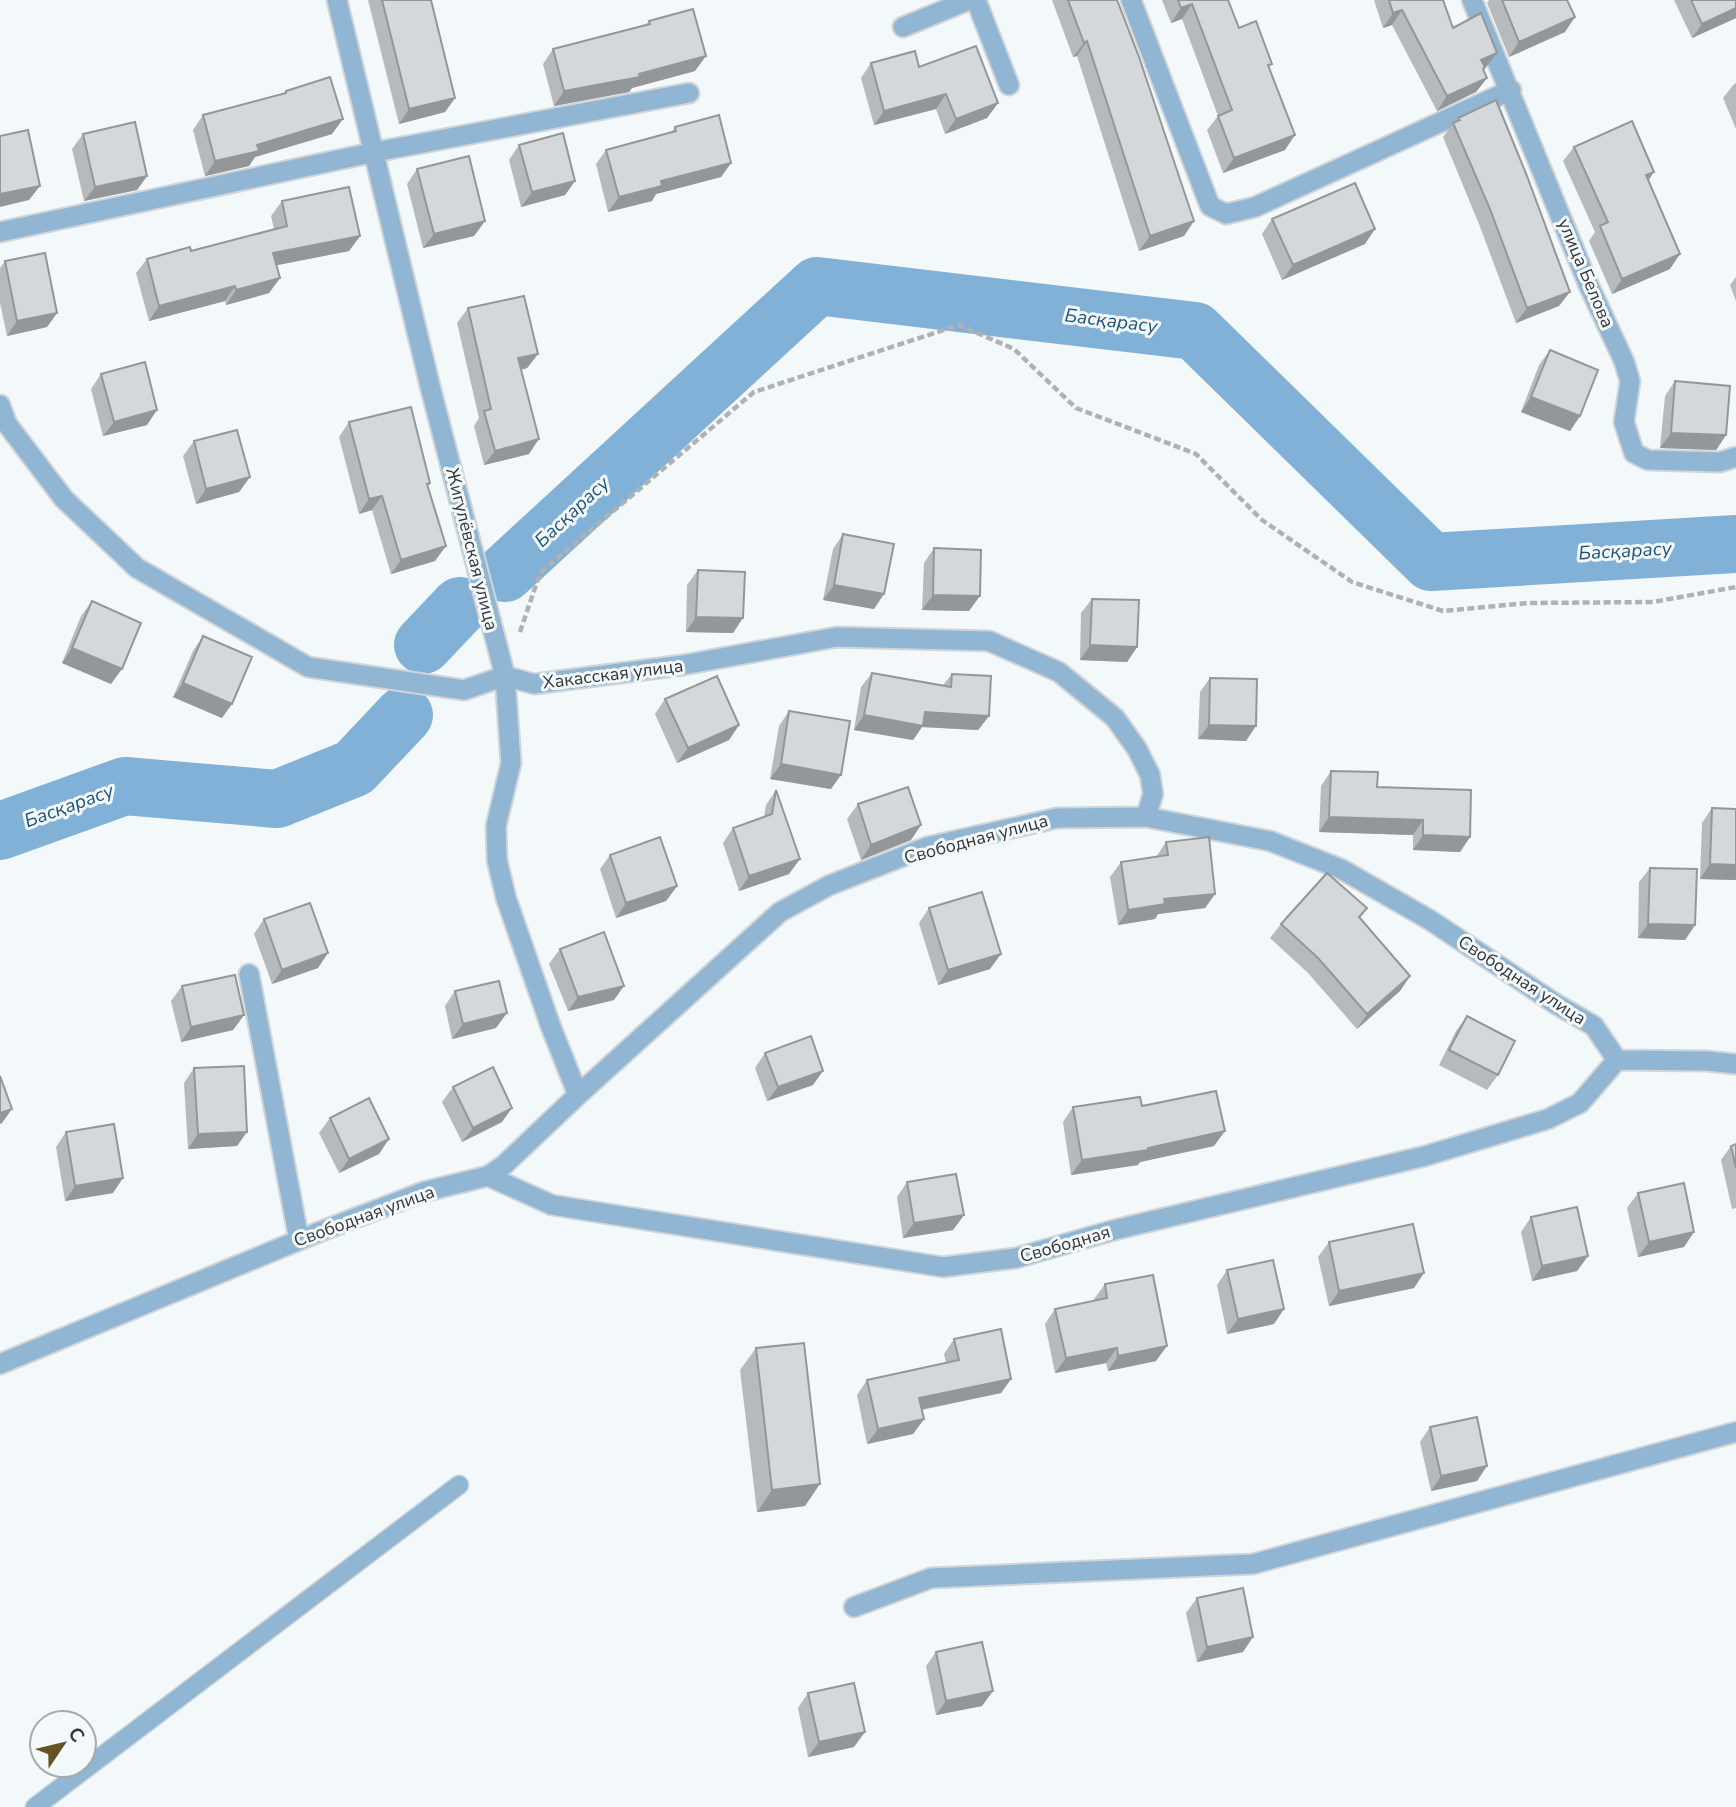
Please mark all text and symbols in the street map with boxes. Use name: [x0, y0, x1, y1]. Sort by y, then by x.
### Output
street label: улица Белова: [1552, 215, 1620, 331]
water label: Басқарасу: [1063, 302, 1160, 340]
street label: Жигулёвская улица: [440, 465, 504, 633]
water label: Басқарасу: [529, 470, 616, 553]
water label: Басқарасу: [1578, 536, 1673, 566]
street label: Хакасская улица: [541, 653, 685, 695]
water label: Басқарасу: [21, 777, 118, 834]
street label: Свободная улица: [901, 808, 1051, 870]
street label: Свободная улица: [1453, 930, 1591, 1030]
street label: Свободная улица: [290, 1179, 438, 1253]
street label: Свободная: [1017, 1220, 1113, 1268]
north arrow: [28, 1709, 98, 1779]
text: С: [62, 1722, 91, 1748]

